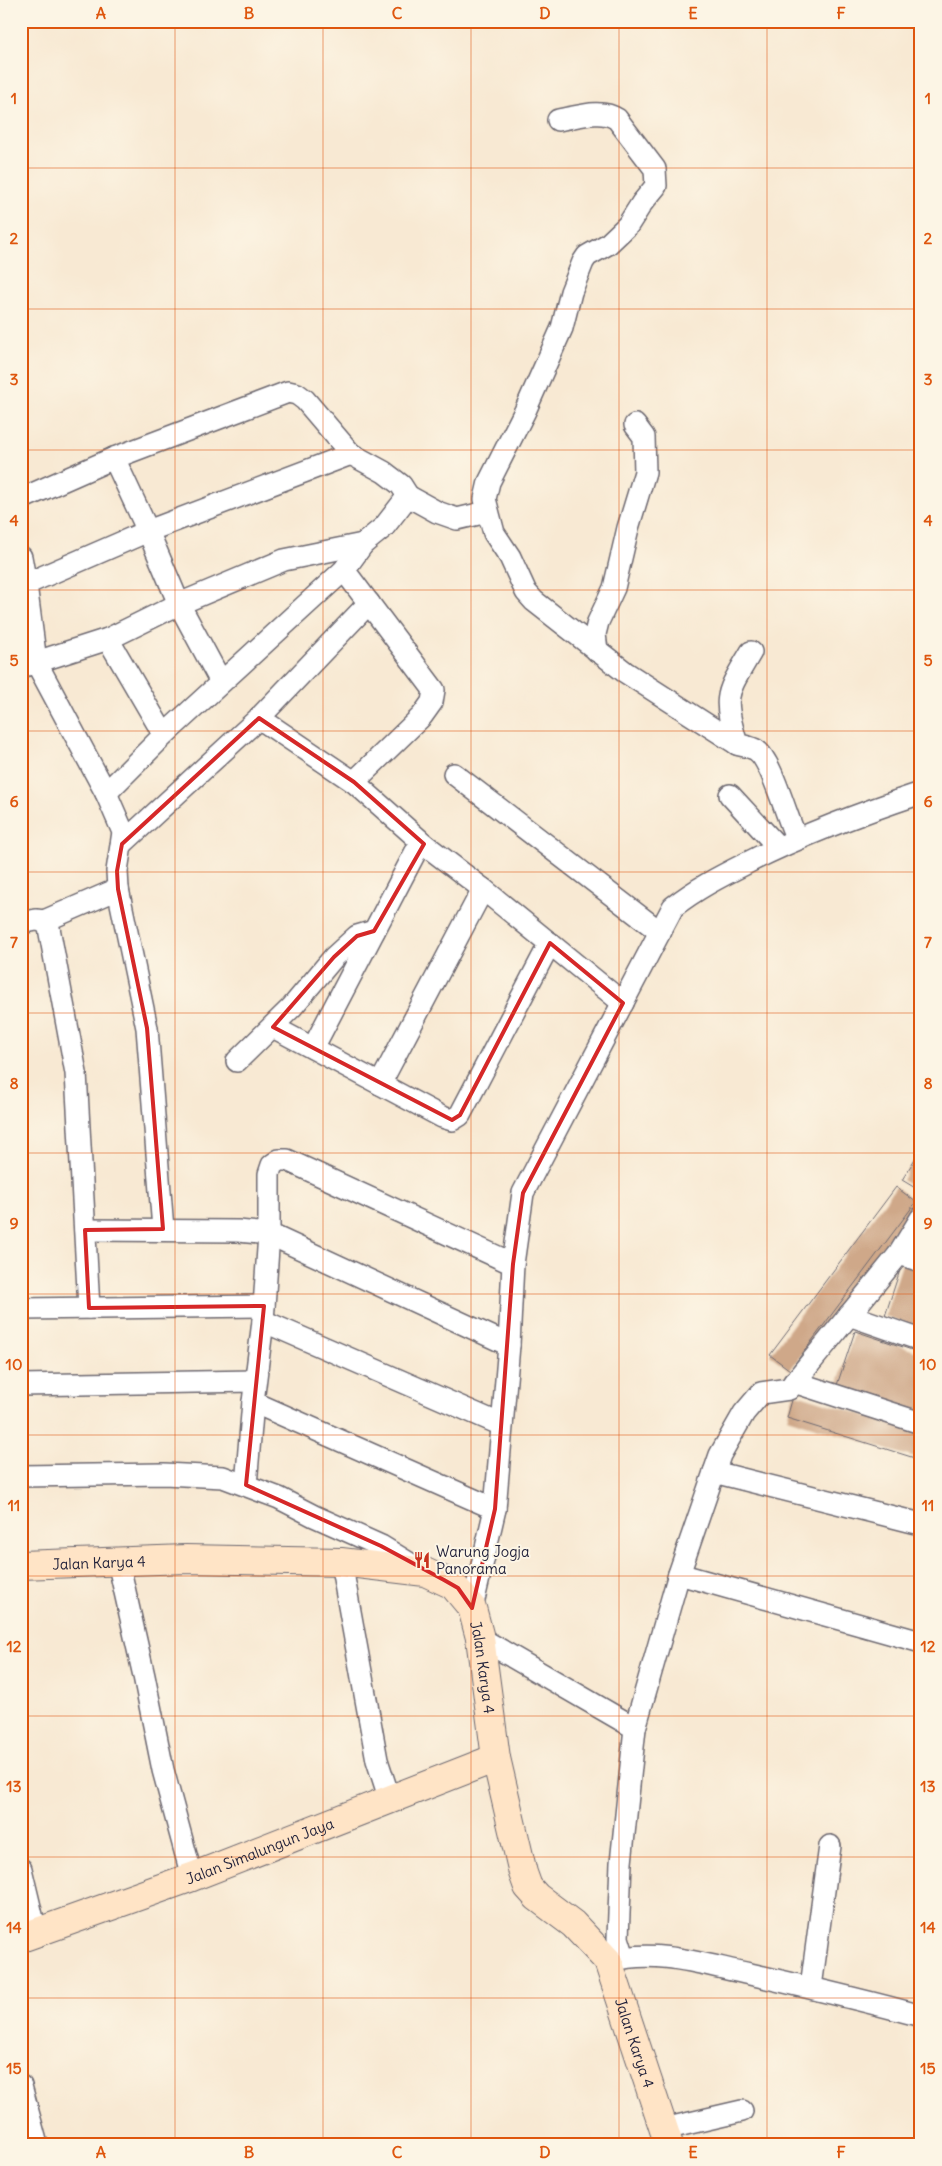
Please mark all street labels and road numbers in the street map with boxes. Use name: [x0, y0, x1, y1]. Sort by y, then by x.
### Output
street label: Jalan Karya 4: [52, 1551, 146, 1573]
street label: Jalan Karya 4: [466, 1619, 500, 1715]
street label: Jalan Simalungun Jaya: [183, 1813, 337, 1888]
street label: Jalan Karya 4: [611, 1995, 659, 2090]

